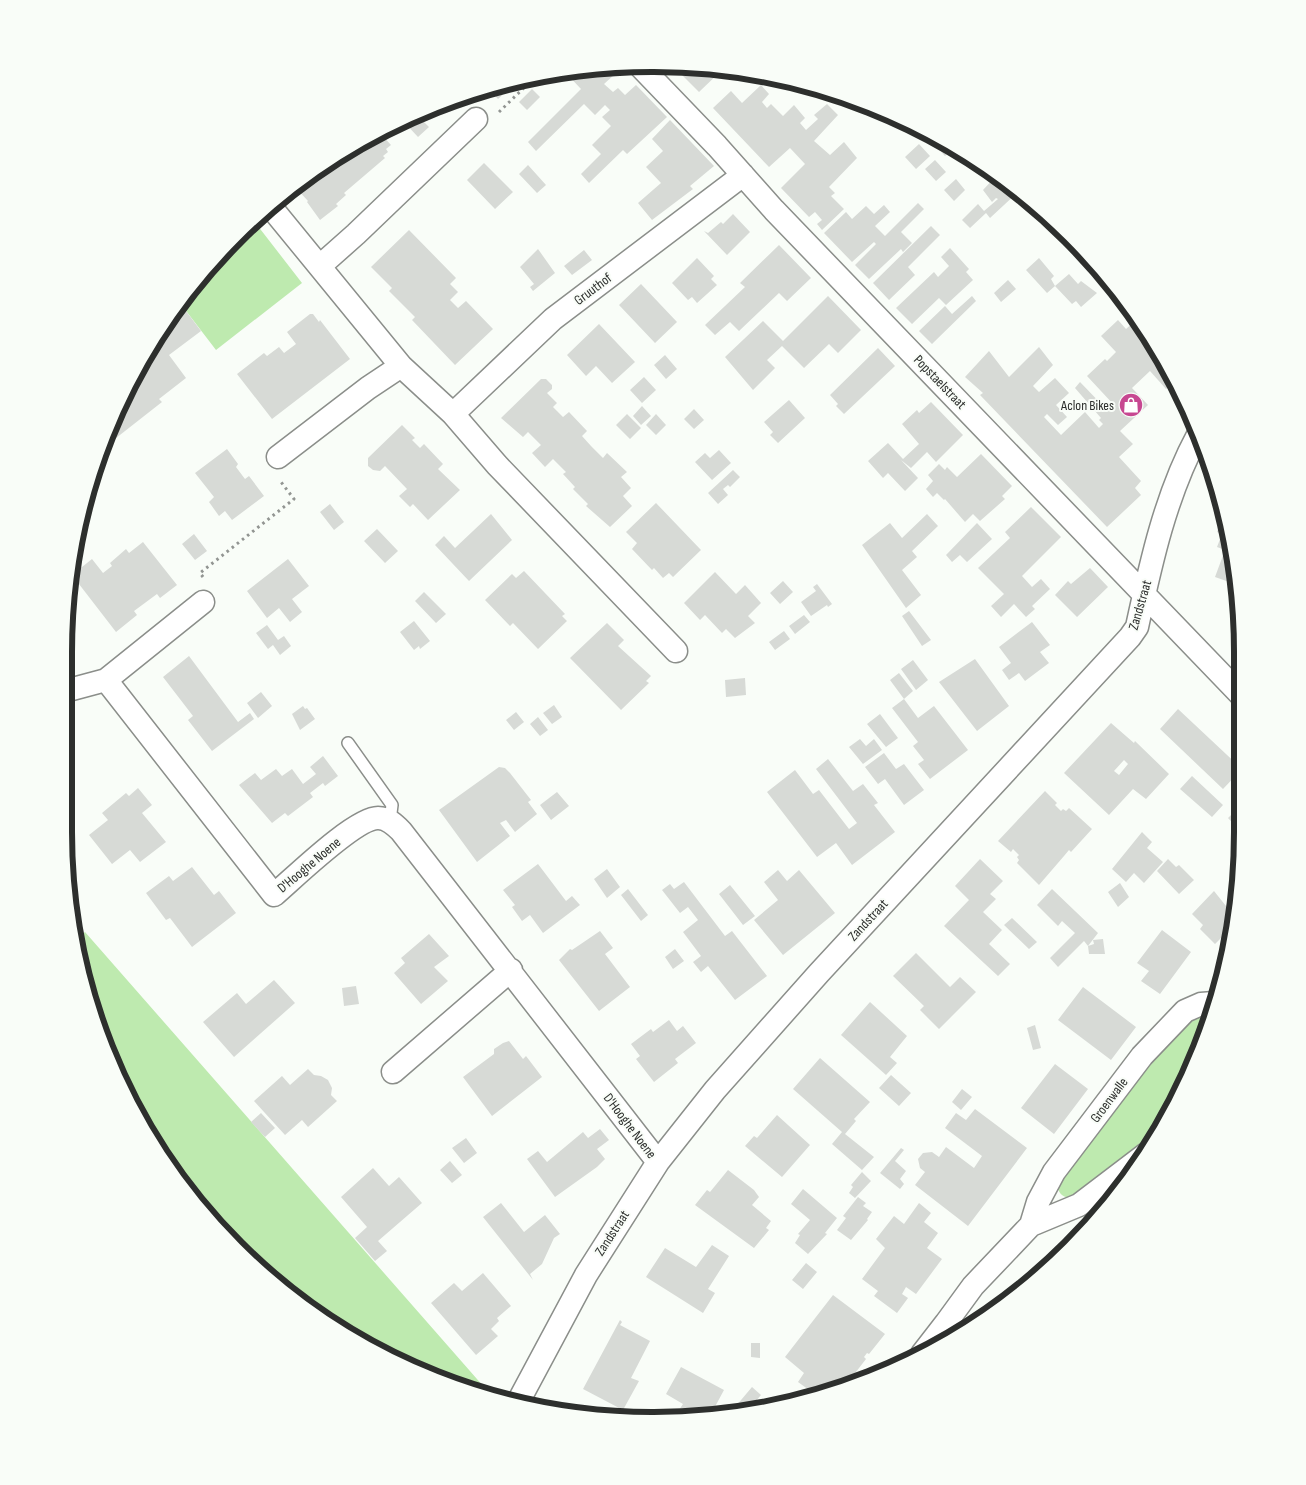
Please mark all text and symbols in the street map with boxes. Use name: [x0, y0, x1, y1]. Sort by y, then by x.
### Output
street label: Gruuthof: [571, 269, 616, 309]
street label: Popstaelstraat: [910, 351, 970, 413]
shop icon: Aclon Bikes: [1118, 392, 1144, 418]
place label: Aclon Bikes: [1060, 397, 1114, 414]
street label: Zandstraat: [1125, 578, 1155, 632]
street label: D'Hooghe Noene: [274, 834, 344, 896]
street label: Zandstraat: [844, 896, 892, 944]
street label: Groenwalle: [1087, 1074, 1131, 1126]
street label: D'Hooghe Noene: [600, 1090, 660, 1162]
street label: Zandstraat: [591, 1207, 633, 1259]

